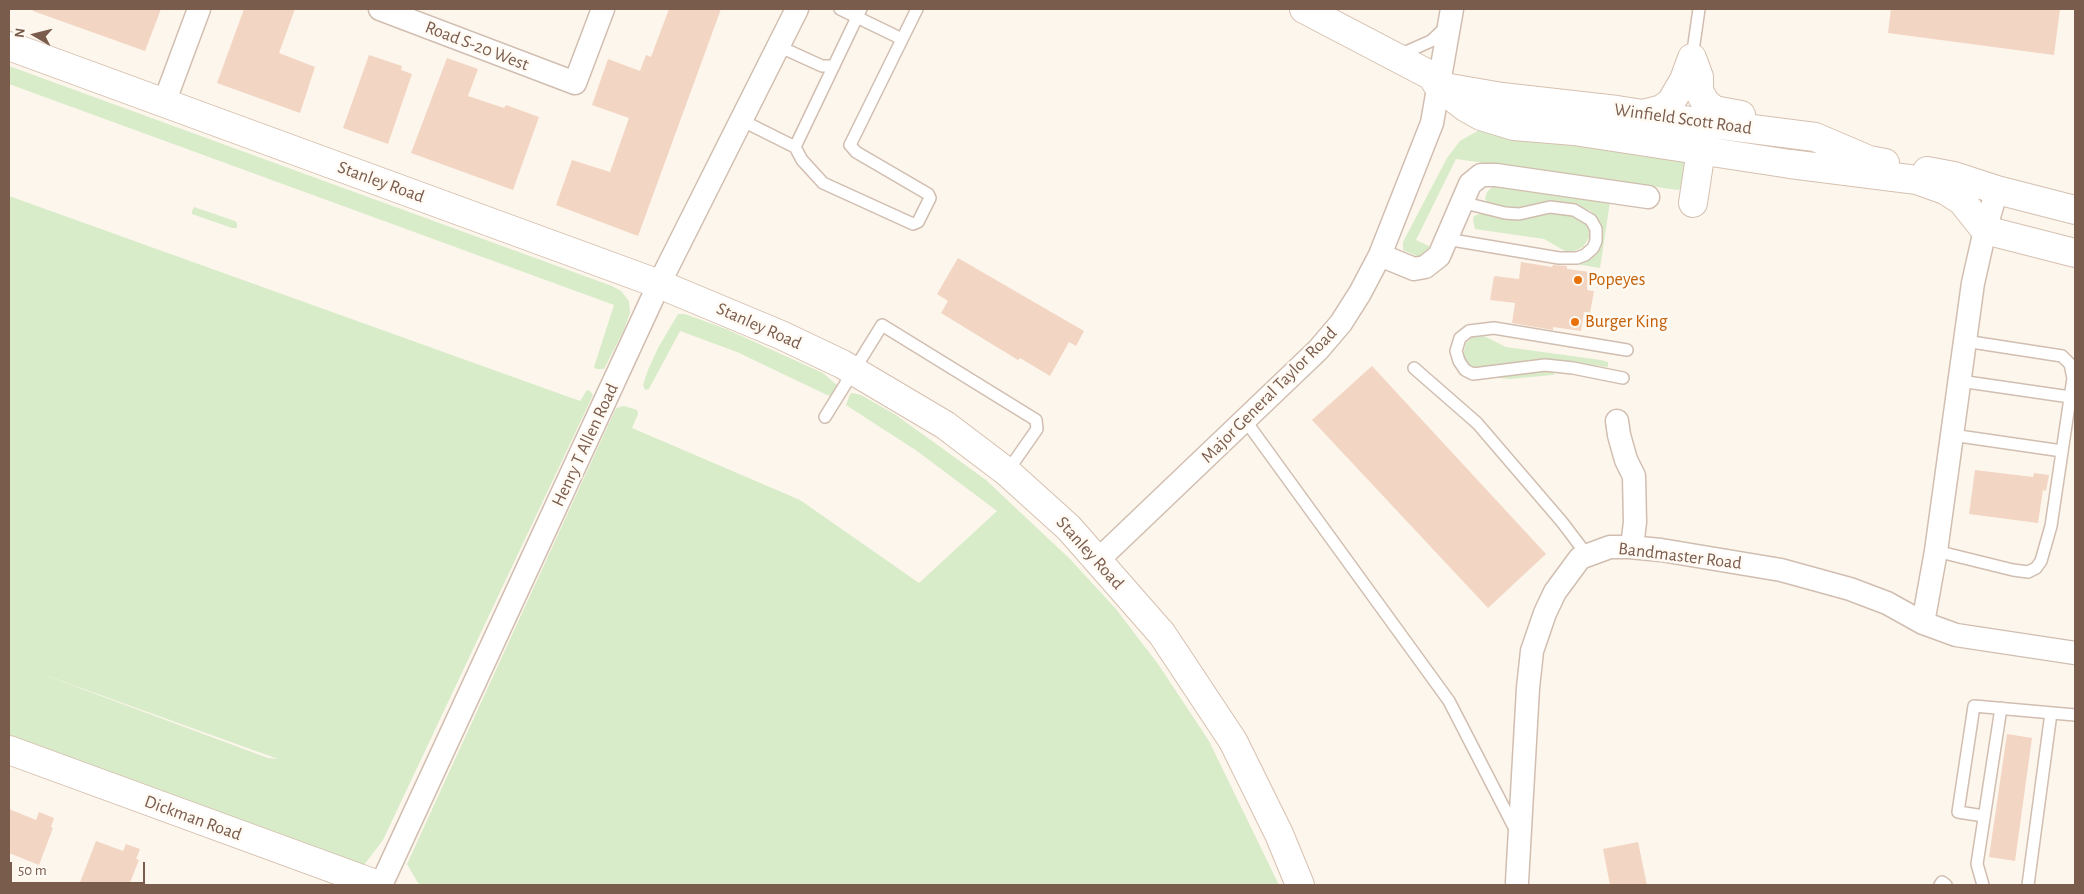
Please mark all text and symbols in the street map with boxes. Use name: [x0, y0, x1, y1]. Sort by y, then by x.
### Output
north arrow: [10, 10, 60, 60]
street label: Road S-20 West: [422, 16, 532, 76]
text: N: [13, 27, 28, 39]
street label: Winfield Scott Road: [1613, 99, 1753, 139]
street label: Stanley Road: [335, 156, 427, 208]
place label: Popeyes: [1588, 269, 1645, 291]
marker: Popeyes: [1572, 274, 1584, 286]
street label: Stanley Road: [713, 298, 805, 354]
place label: Burger King: [1585, 311, 1668, 333]
marker: Burger King: [1569, 316, 1581, 328]
street label: Major General Taylor Road: [1197, 323, 1341, 467]
street label: Henry T Allen Road: [547, 380, 623, 510]
street label: Stanley Road: [1052, 512, 1128, 594]
street label: Bandmaster Road: [1617, 538, 1743, 574]
street label: Dickman Road: [142, 790, 244, 846]
scale bar: [12, 852, 148, 884]
text: 50 m: [18, 863, 47, 878]

